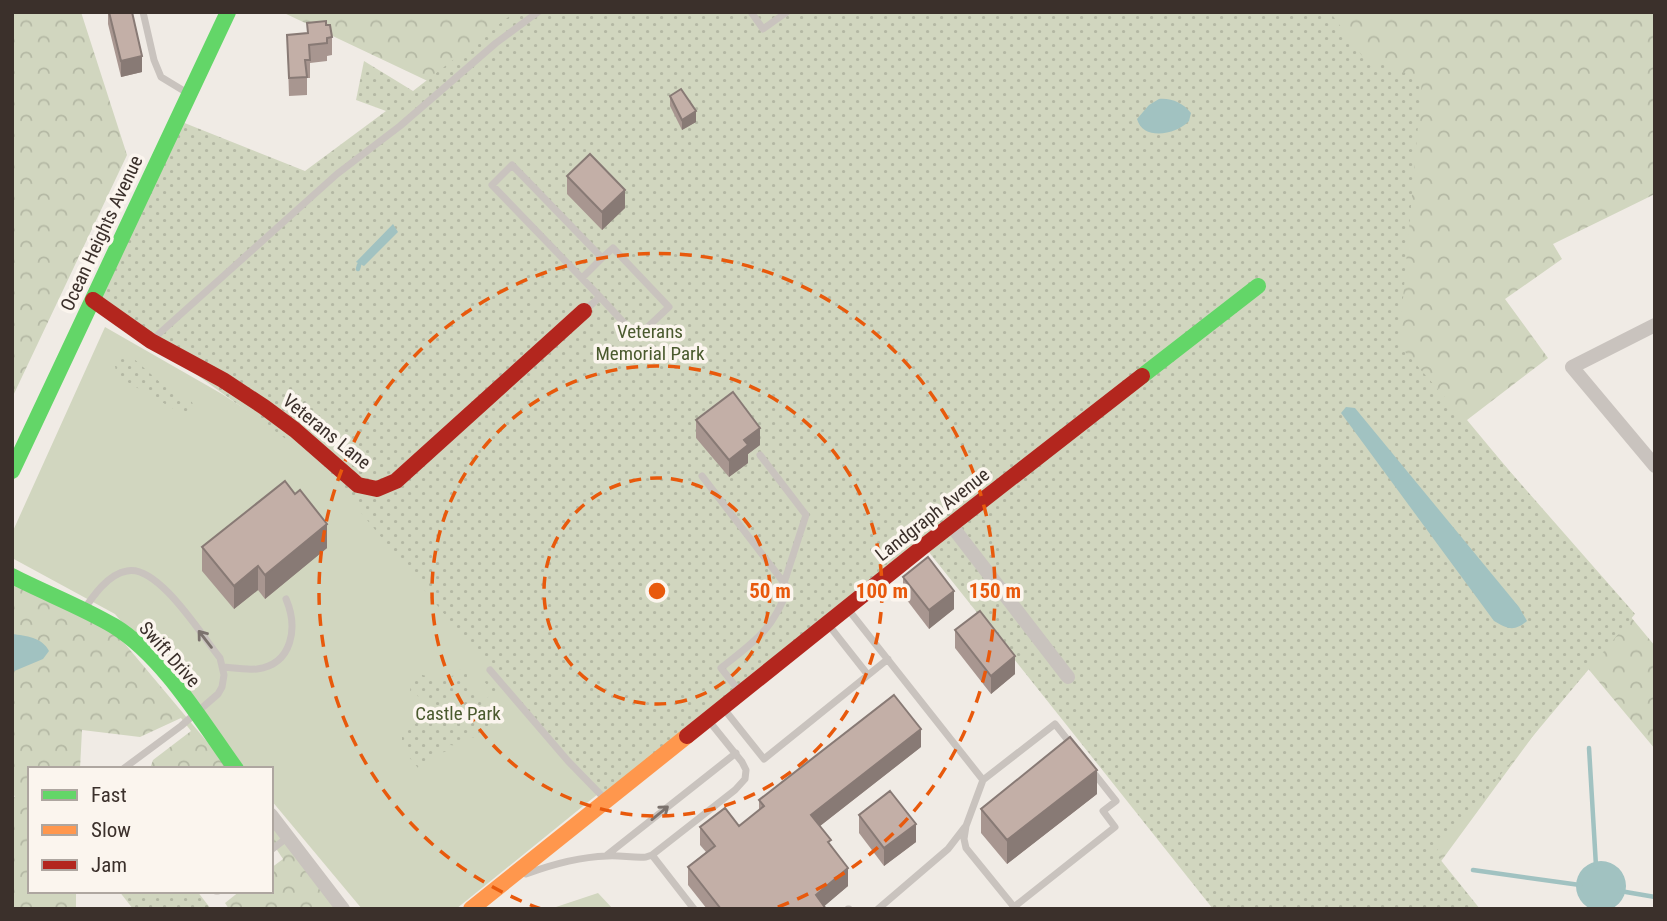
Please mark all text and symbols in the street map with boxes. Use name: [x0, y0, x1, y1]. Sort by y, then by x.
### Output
street label: Ocean Heights Avenue: [55, 152, 148, 315]
park label: Veterans Memorial Park: [596, 320, 705, 365]
street label: Veterans Lane: [278, 389, 375, 474]
street label: Landgraph Avenue: [871, 463, 994, 566]
centre of rings: [645, 579, 669, 603]
text: 50 m: [749, 579, 791, 603]
text: 100 m: [856, 579, 908, 603]
text: 150 m: [969, 579, 1021, 603]
street label: Swift Drive: [134, 617, 205, 692]
one-way arrow: [197, 631, 212, 649]
park label: Castle Park: [415, 702, 501, 725]
legend: [28, 767, 273, 893]
text: Fast: [91, 783, 127, 807]
one-way arrow: [651, 806, 669, 821]
text: Slow: [91, 818, 131, 842]
text: Jam: [91, 853, 127, 877]

